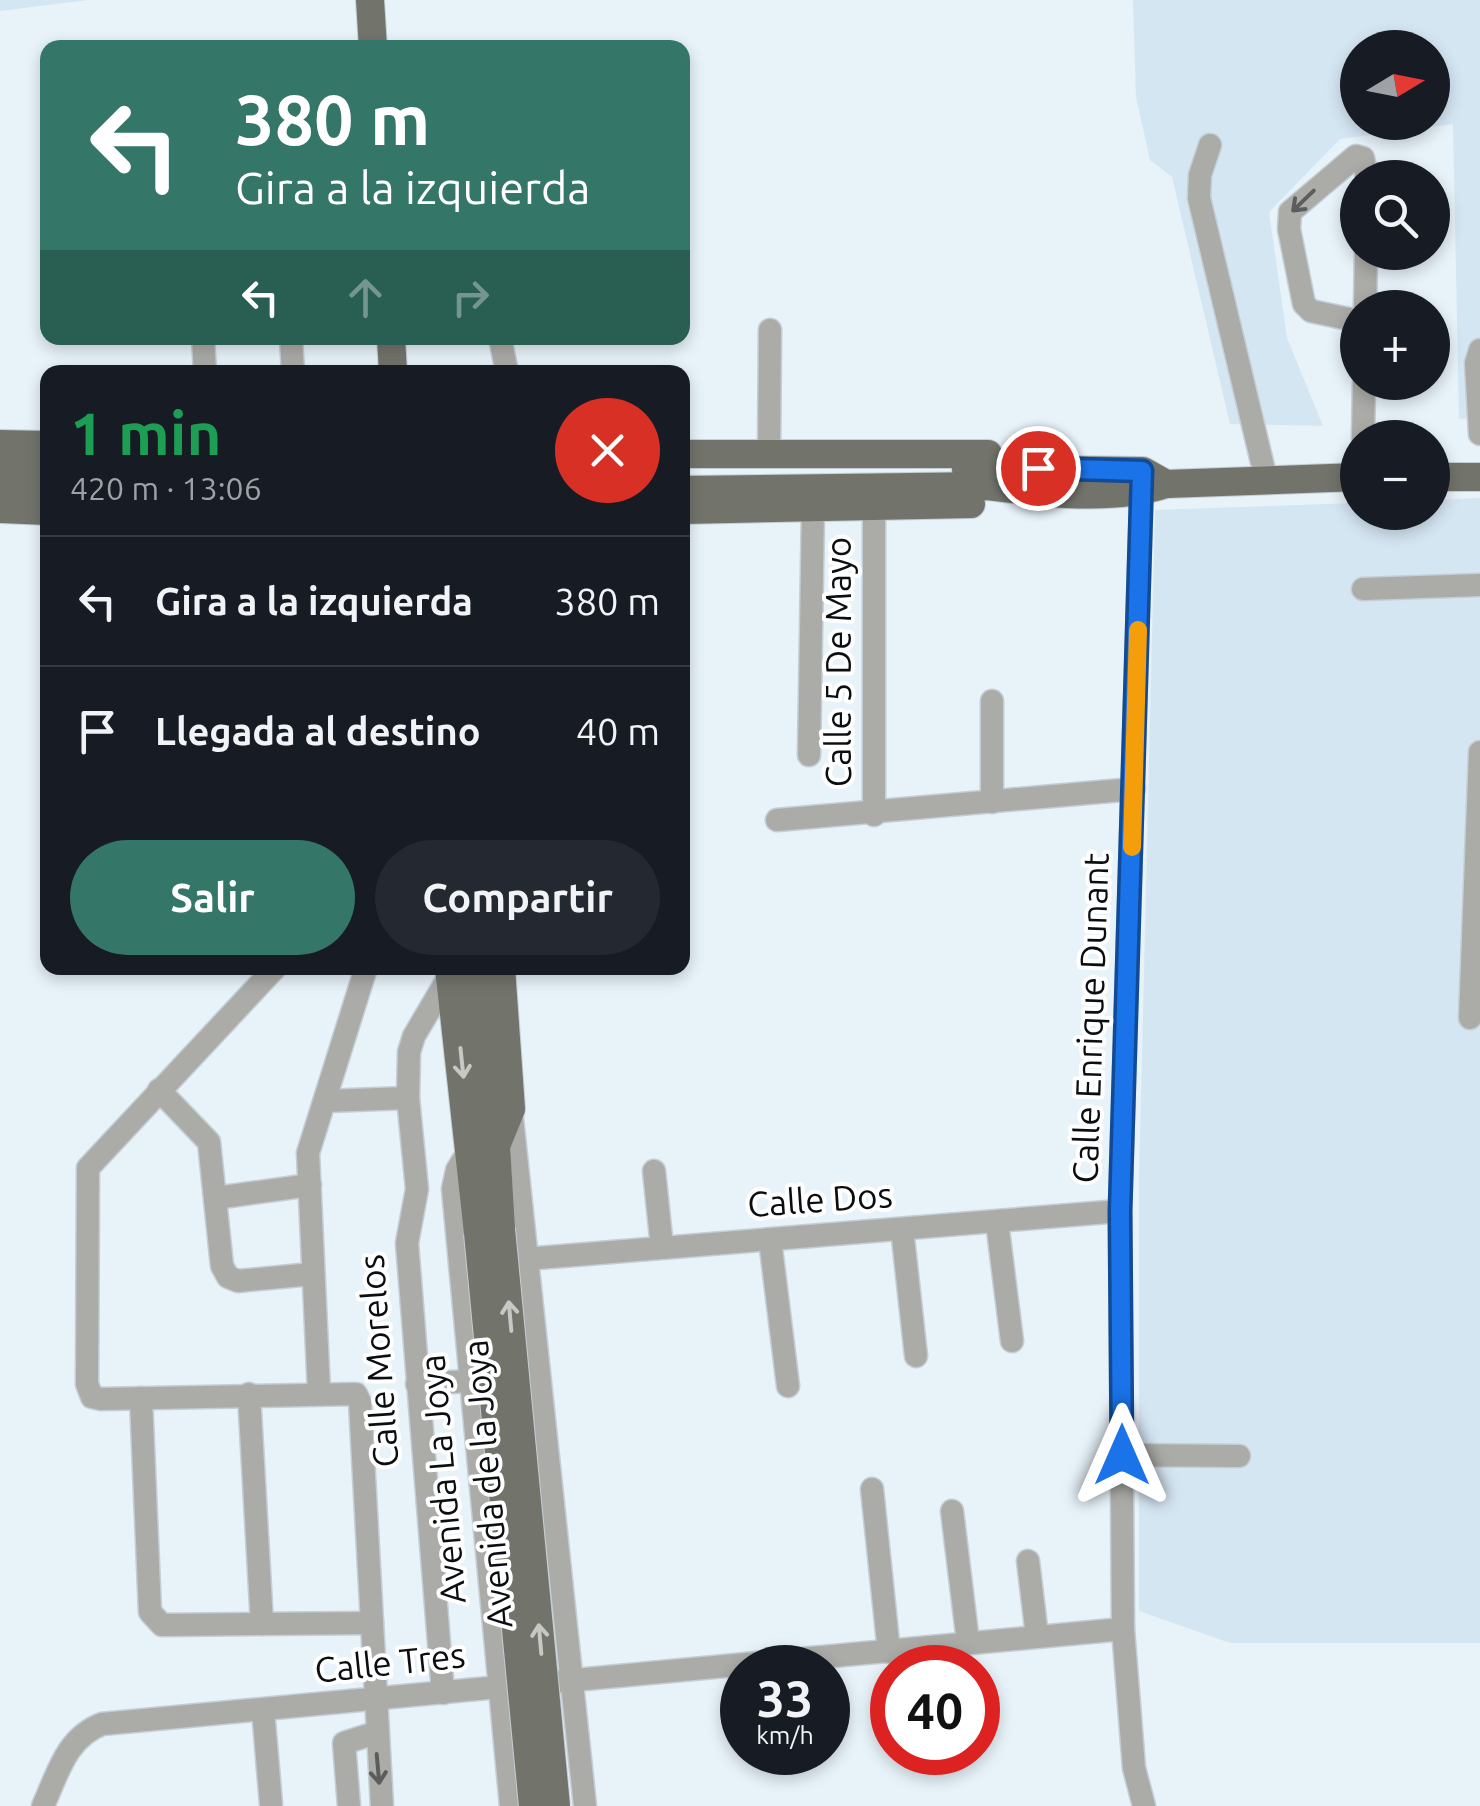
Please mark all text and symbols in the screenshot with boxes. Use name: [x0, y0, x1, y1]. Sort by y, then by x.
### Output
north arrow: [1340, 30, 1450, 140]
map controls: [1340, 30, 1450, 530]
icon: left: [70, 80, 200, 210]
text: 380 m: [235, 80, 430, 158]
button: search: [1340, 160, 1450, 270]
text: Gira a la izquierda: [235, 162, 591, 213]
one-way arrow: [1291, 189, 1315, 213]
icon: left: [233, 270, 288, 325]
icon: ahead: [338, 270, 393, 325]
icon: right: [443, 270, 498, 325]
button: +: [1340, 290, 1450, 400]
button: close: [555, 398, 660, 503]
text: 1 min: [70, 399, 222, 466]
button: −: [1340, 420, 1450, 530]
pin: [996, 426, 1081, 511]
icon: arrive: [1011, 441, 1066, 496]
text: 420 m · 13:06: [70, 470, 262, 506]
street label: Calle 5 De Mayo: [818, 537, 858, 787]
icon: left: [70, 574, 125, 629]
text: Gira a la izquierda: [155, 580, 473, 622]
text: 380 m: [554, 580, 660, 622]
icon: arrive: [70, 704, 125, 759]
text: Llegada al destino: [155, 710, 481, 752]
text: 40 m: [576, 710, 660, 752]
button: Salir: [70, 840, 355, 955]
button: Compartir: [375, 840, 660, 955]
street label: Calle Enrique Dunant: [1064, 852, 1116, 1184]
one-way arrow: [453, 1047, 472, 1079]
street label: Calle Dos: [746, 1174, 894, 1224]
street label: Calle Morelos: [351, 1253, 405, 1469]
one-way arrow: [500, 1300, 519, 1332]
street label: Avenida de la Joya: [454, 1338, 520, 1630]
street label: Avenida La Joya: [411, 1353, 473, 1605]
position arrow: [1070, 1403, 1174, 1507]
one-way arrow: [531, 1624, 550, 1656]
street label: Calle Tres: [313, 1634, 467, 1690]
speed limit sign: 40: [870, 1645, 1000, 1775]
text: 33: [757, 1670, 813, 1726]
text: km/h: [756, 1721, 814, 1749]
one-way arrow: [369, 1753, 388, 1785]

